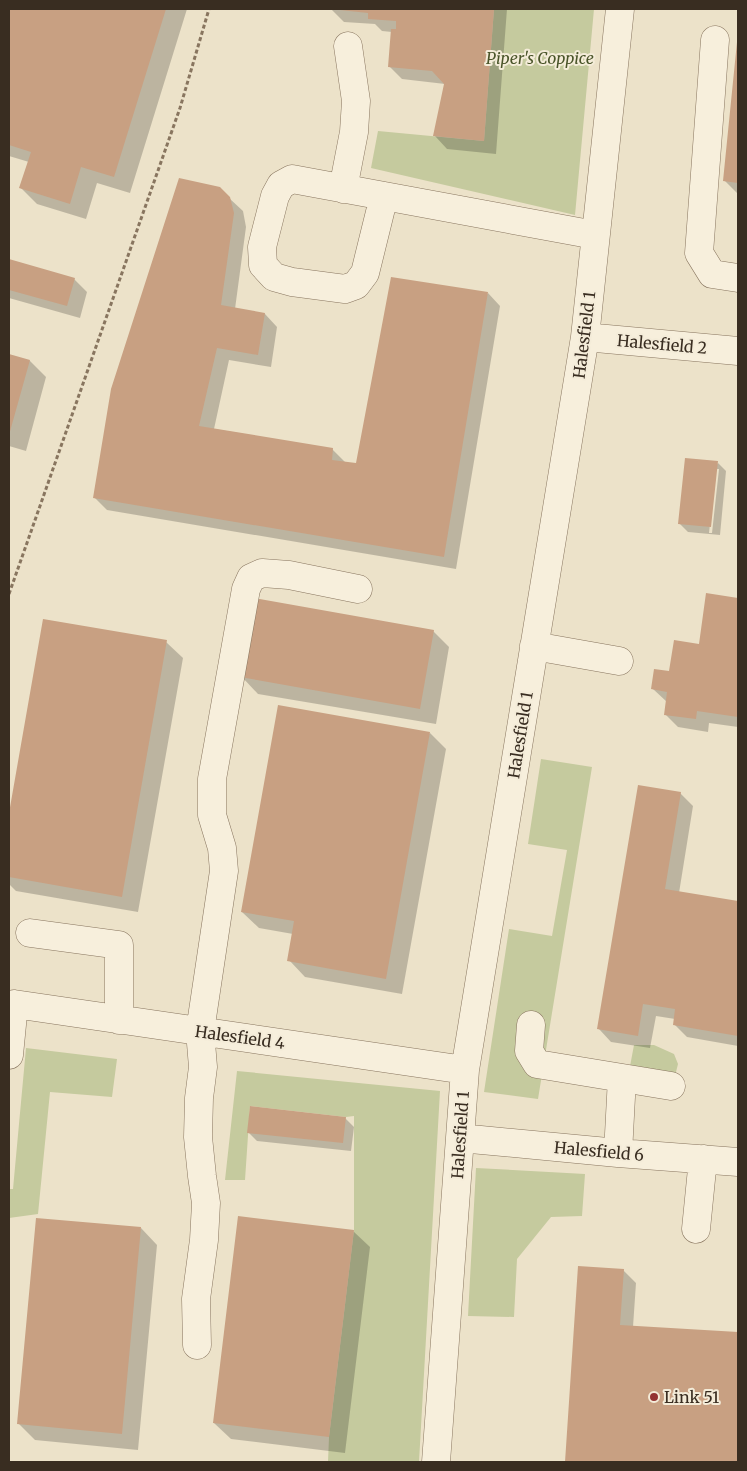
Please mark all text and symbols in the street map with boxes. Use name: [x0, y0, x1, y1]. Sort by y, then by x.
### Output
park label: Piper's Coppice: [486, 48, 594, 68]
street label: Halesfield 1: [569, 290, 599, 380]
street label: Halesfield 2: [616, 330, 708, 358]
street label: Halesfield 1: [503, 690, 537, 780]
street label: Halesfield 4: [194, 1021, 286, 1053]
street label: Halesfield 1: [447, 1090, 473, 1180]
street label: Halesfield 6: [553, 1137, 645, 1165]
place label: Link 51: [664, 1387, 719, 1407]
marker: Link 51: [648, 1391, 660, 1403]

